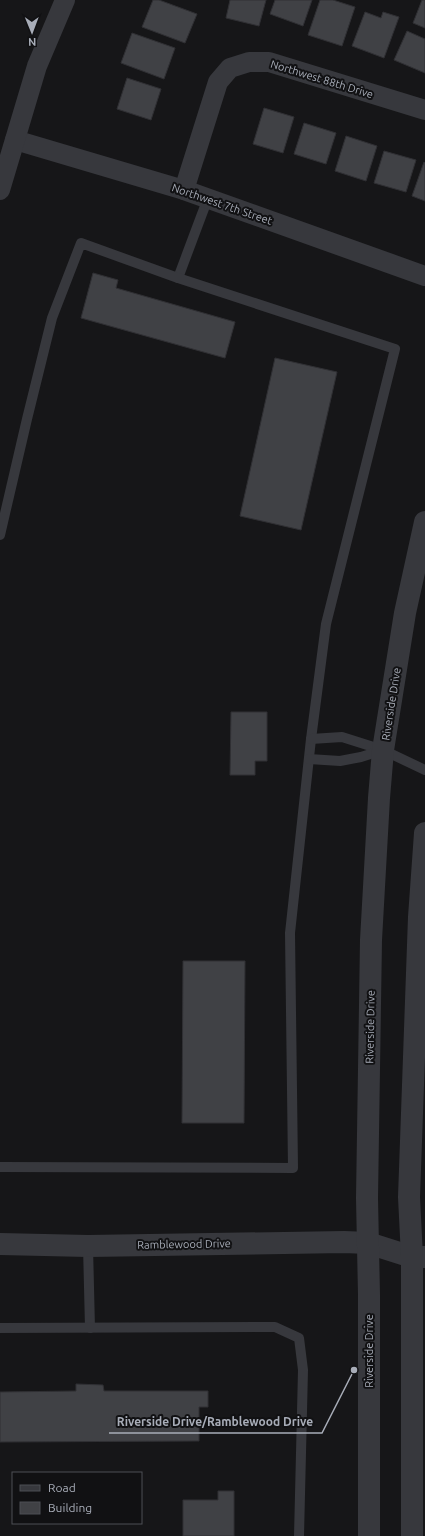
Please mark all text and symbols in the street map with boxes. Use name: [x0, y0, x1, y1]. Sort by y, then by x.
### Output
north arrow: [12, 12, 52, 52]
text: N: [28, 36, 36, 48]
street label: Northwest 88th Drive: [269, 58, 375, 100]
street label: Northwest 7th Street: [170, 181, 274, 227]
street label: Riverside Drive: [379, 667, 403, 741]
street label: Riverside Drive: [363, 990, 377, 1064]
street label: Ramblewood Drive: [137, 1237, 231, 1251]
street label: Riverside Drive: [363, 1314, 375, 1388]
callout: Riverside Drive/Ramblewood Drive: [109, 1409, 322, 1433]
text: Riverside Drive/Ramblewood Drive: [117, 1415, 313, 1428]
legend: [12, 1472, 142, 1524]
text: Road: [48, 1481, 76, 1494]
text: Building: [48, 1501, 92, 1514]

